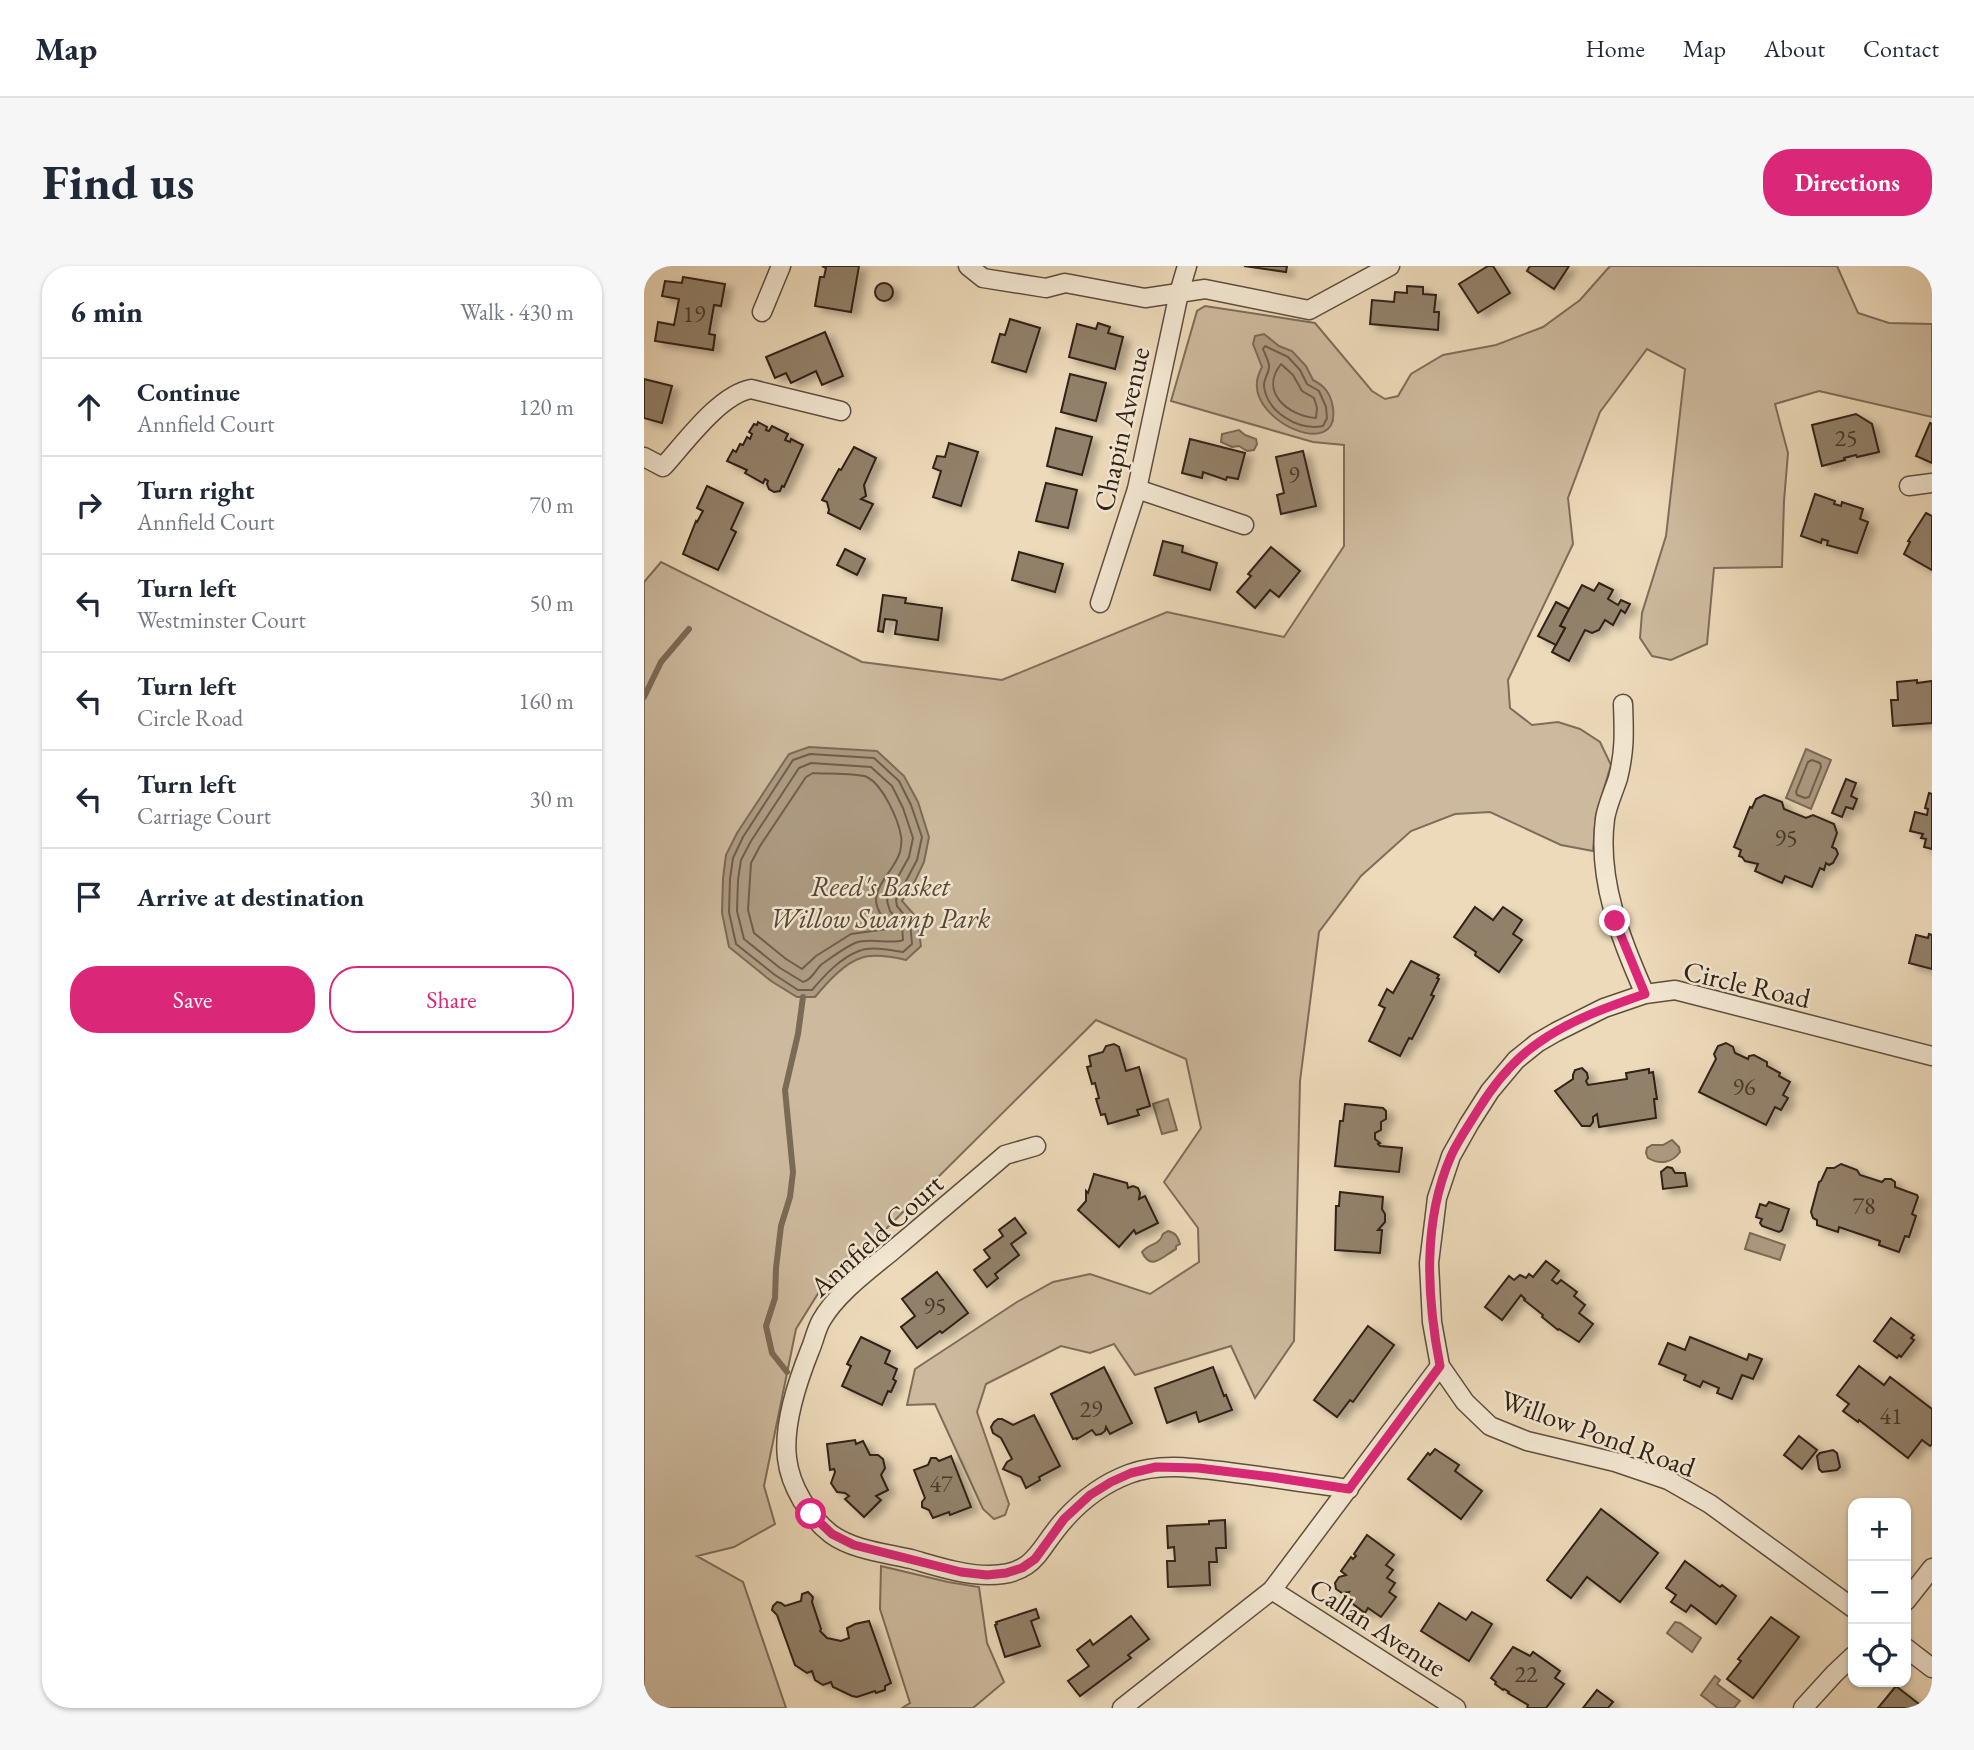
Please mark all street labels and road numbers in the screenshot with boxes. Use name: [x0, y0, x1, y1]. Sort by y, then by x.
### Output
street label: Chapin Avenue: [1085, 343, 1157, 515]
street label: Circle Road: [1680, 952, 1815, 1016]
street label: Annfield Court: [801, 1165, 950, 1305]
street label: Willow Pond Road: [1496, 1381, 1701, 1485]
street label: Callan Avenue: [1303, 1569, 1453, 1685]

